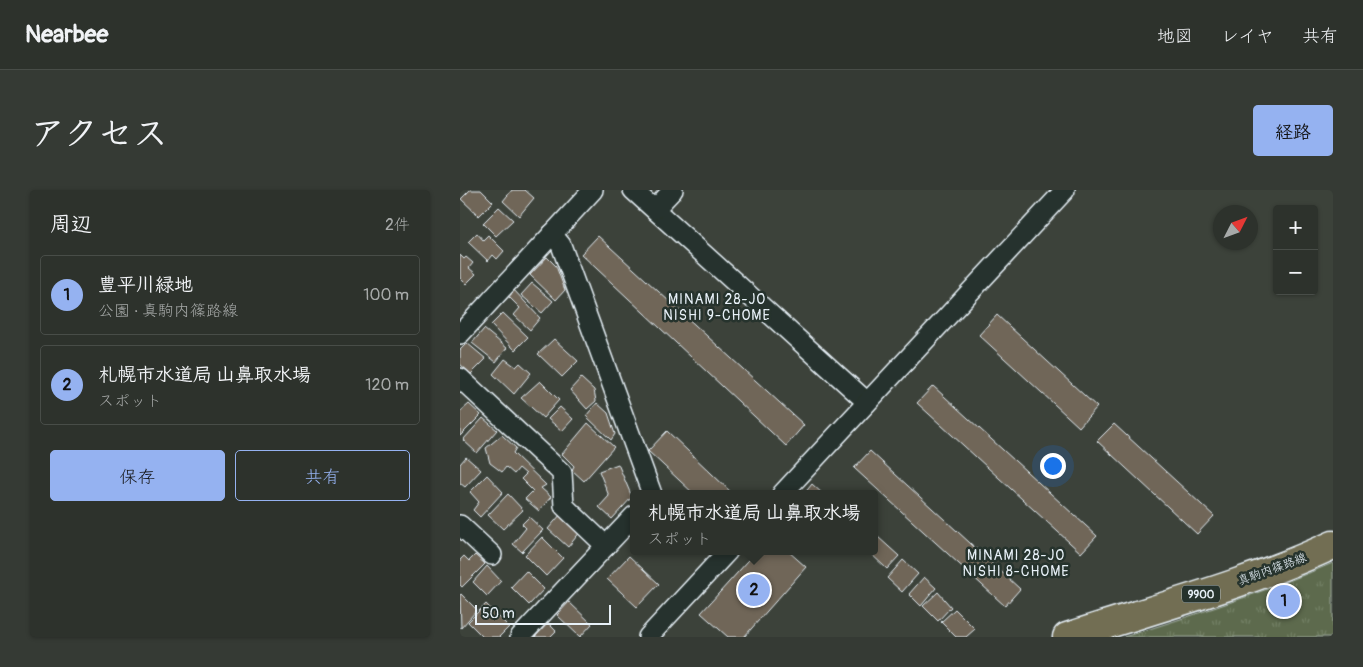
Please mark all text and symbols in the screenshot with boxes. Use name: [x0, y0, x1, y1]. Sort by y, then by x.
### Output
text: Nearbee: [25, 20, 108, 49]
text: 地図: [1157, 25, 1193, 48]
text: レイヤ: [1221, 25, 1274, 48]
text: 共有: [1302, 25, 1338, 48]
button: 経路: [1253, 105, 1333, 156]
text: アクセス: [30, 112, 168, 156]
north arrow: [1213, 205, 1258, 250]
map controls: [1273, 205, 1318, 295]
button: +: [1273, 205, 1318, 250]
text: 周辺: [50, 211, 92, 238]
text: 2件: [385, 215, 410, 235]
button: −: [1273, 250, 1318, 295]
text: 豊平川緑地: [98, 273, 193, 297]
text: 1: [64, 285, 70, 305]
text: 100 m: [363, 285, 409, 305]
district label: MINAMI 28-JO NISHI 9-CHOME: [663, 291, 771, 324]
text: 公園 · 真駒内篠路線: [98, 301, 238, 321]
text: 札幌市水道局 山鼻取水場: [98, 363, 311, 387]
text: 2: [63, 375, 71, 395]
text: 120 m: [365, 375, 409, 395]
text: スポット: [98, 391, 162, 411]
button: 保存: [50, 450, 225, 501]
button: 共有: [235, 450, 410, 501]
your location: [1040, 453, 1066, 479]
popup: [630, 490, 878, 555]
text: 札幌市水道局 山鼻取水場: [647, 501, 861, 525]
text: スポット: [647, 529, 711, 549]
district label: MINAMI 28-JO NISHI 8-CHOME: [962, 547, 1070, 580]
street label: 真駒内篠路線: [1236, 550, 1309, 589]
pin: 2: [738, 571, 770, 609]
pin: 1: [1268, 582, 1300, 620]
road number: 9900: [1182, 586, 1220, 602]
scale bar: [475, 602, 611, 625]
text: 50 m: [482, 605, 515, 622]

